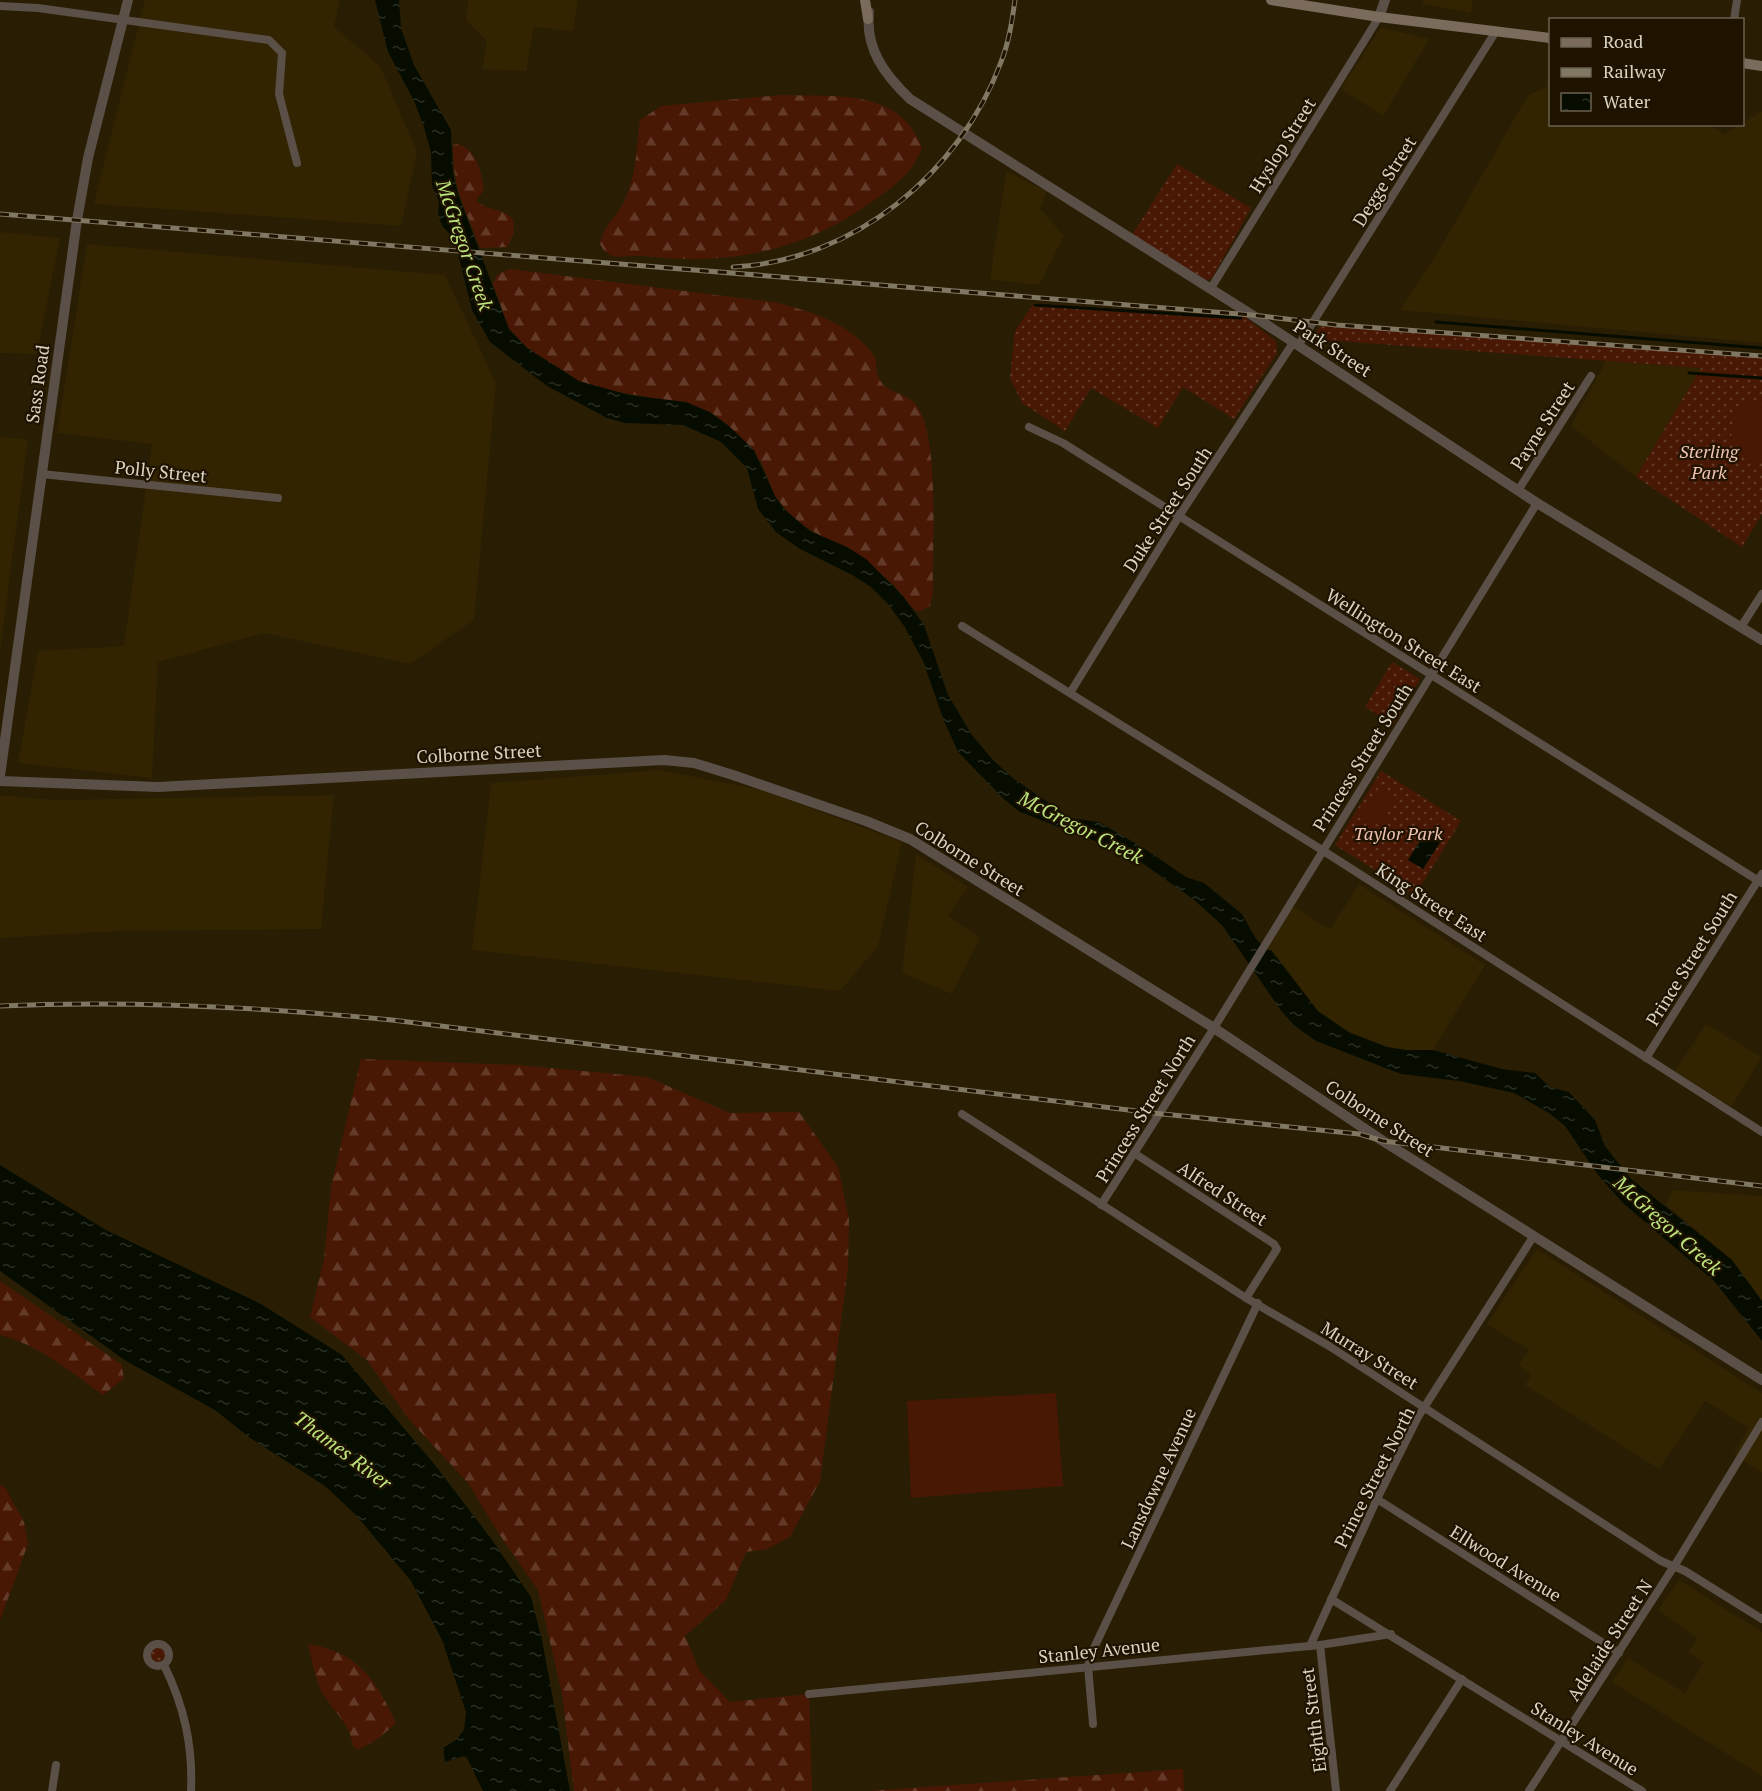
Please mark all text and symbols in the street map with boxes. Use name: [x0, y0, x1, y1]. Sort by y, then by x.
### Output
legend: [1549, 18, 1744, 126]
text: Road: [1603, 29, 1643, 53]
text: Railway: [1603, 59, 1667, 83]
text: Water: [1603, 89, 1650, 113]
street label: Hyslop Street: [1243, 93, 1321, 197]
street label: Degge Street: [1347, 131, 1421, 231]
water label: McGregor Creek: [430, 175, 500, 314]
street label: Park Street: [1289, 314, 1377, 382]
street label: Sass Road: [20, 343, 54, 425]
street label: Payne Street: [1504, 376, 1580, 474]
park label: Sterling Park: [1679, 439, 1740, 484]
street label: Duke Street South: [1117, 441, 1217, 576]
street label: Polly Street: [114, 454, 209, 488]
street label: Wellington Street East: [1322, 582, 1487, 698]
street label: Princess Street South: [1307, 678, 1418, 836]
street label: Colborne Street: [416, 738, 543, 768]
water label: McGregor Creek: [1013, 783, 1148, 870]
street label: Colborne Street: [910, 815, 1030, 902]
park label: Taylor Park: [1353, 821, 1443, 845]
street label: King Street East: [1372, 857, 1492, 947]
street label: Prince Street South: [1640, 886, 1742, 1030]
street label: Princess Street North: [1090, 1029, 1201, 1187]
street label: Colborne Street: [1321, 1074, 1439, 1162]
street label: Alfred Street: [1174, 1155, 1273, 1231]
water label: McGregor Creek: [1607, 1169, 1728, 1281]
street label: Murray Street: [1317, 1316, 1423, 1395]
street label: Prince Street North: [1328, 1402, 1420, 1551]
water label: Thames River: [289, 1404, 398, 1496]
street label: Lansdowne Avenue: [1115, 1404, 1201, 1552]
street label: Ellwood Avenue: [1446, 1519, 1566, 1607]
street label: Adelaide Street N: [1561, 1575, 1657, 1705]
street label: Stanley Avenue: [1037, 1632, 1161, 1668]
street label: Eighth Street: [1295, 1666, 1331, 1774]
street label: Stanley Avenue: [1527, 1695, 1643, 1781]

